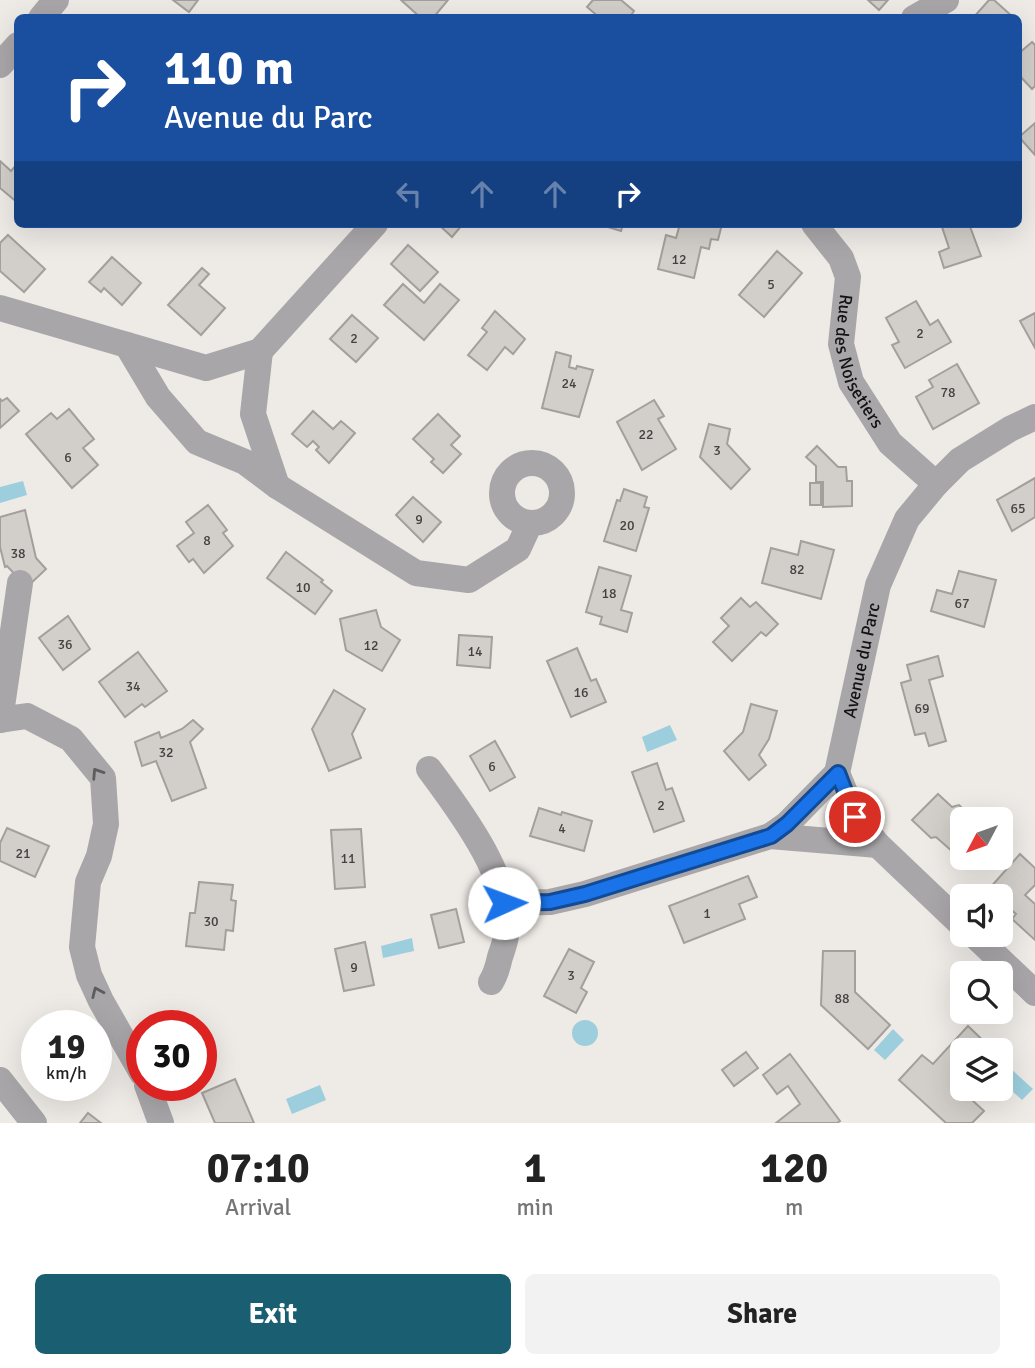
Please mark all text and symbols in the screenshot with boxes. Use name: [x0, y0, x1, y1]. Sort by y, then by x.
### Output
text: 110 m: [164, 38, 294, 98]
icon: right: [49, 42, 140, 133]
text: Avenue du Parc: [164, 98, 373, 137]
icon: left: [390, 175, 428, 213]
icon: ahead: [463, 175, 501, 213]
icon: ahead: [536, 175, 574, 213]
icon: right: [609, 175, 647, 213]
house number: 12: [671, 251, 687, 268]
house number: 5: [767, 276, 775, 293]
street label: Rue des Noisetiers: [830, 293, 889, 432]
house number: 2: [916, 325, 924, 342]
house number: 2: [350, 330, 358, 347]
house number: 24: [561, 375, 577, 392]
house number: 78: [940, 384, 956, 401]
house number: 22: [638, 426, 654, 443]
house number: 3: [713, 442, 721, 459]
house number: 6: [64, 449, 72, 466]
house number: 65: [1010, 500, 1026, 517]
house number: 9: [415, 511, 423, 528]
house number: 20: [619, 517, 635, 534]
house number: 8: [203, 532, 211, 549]
house number: 38: [10, 545, 26, 562]
house number: 82: [789, 561, 805, 578]
house number: 10: [295, 579, 311, 596]
house number: 18: [601, 585, 617, 602]
house number: 67: [954, 595, 970, 612]
street label: Avenue du Parc: [838, 601, 885, 720]
house number: 36: [57, 636, 73, 653]
house number: 12: [363, 637, 379, 654]
house number: 14: [467, 643, 483, 660]
house number: 34: [125, 678, 141, 695]
house number: 16: [573, 684, 589, 701]
house number: 69: [914, 700, 930, 717]
house number: 32: [158, 744, 174, 761]
house number: 6: [488, 758, 496, 775]
one-way arrow: [93, 768, 106, 781]
pin: [825, 787, 885, 847]
house number: 2: [657, 797, 665, 814]
icon: arrive: [836, 798, 874, 836]
north arrow: [950, 807, 1013, 870]
map controls: [950, 807, 1013, 1101]
house number: 4: [558, 820, 566, 837]
house number: 21: [15, 845, 31, 862]
house number: 11: [340, 850, 356, 867]
position arrow: [467, 866, 541, 940]
button: sound: [950, 884, 1013, 947]
house number: 1: [703, 905, 711, 922]
house number: 30: [203, 913, 219, 930]
house number: 9: [350, 959, 358, 976]
button: search: [950, 961, 1013, 1024]
house number: 3: [567, 967, 575, 984]
one-way arrow: [91, 987, 105, 999]
house number: 88: [834, 990, 850, 1007]
speed limit sign: 30: [126, 1010, 217, 1101]
text: 19: [48, 1025, 85, 1068]
button: layers: [950, 1038, 1013, 1101]
text: km/h: [46, 1062, 87, 1084]
text: 07:10: [207, 1143, 310, 1194]
text: 1: [524, 1143, 546, 1194]
text: 120: [760, 1143, 828, 1194]
text: Arrival: [225, 1193, 291, 1222]
text: min: [516, 1193, 554, 1222]
text: m: [785, 1193, 803, 1222]
button: Exit: [35, 1274, 511, 1354]
button: Share: [525, 1274, 1000, 1354]

